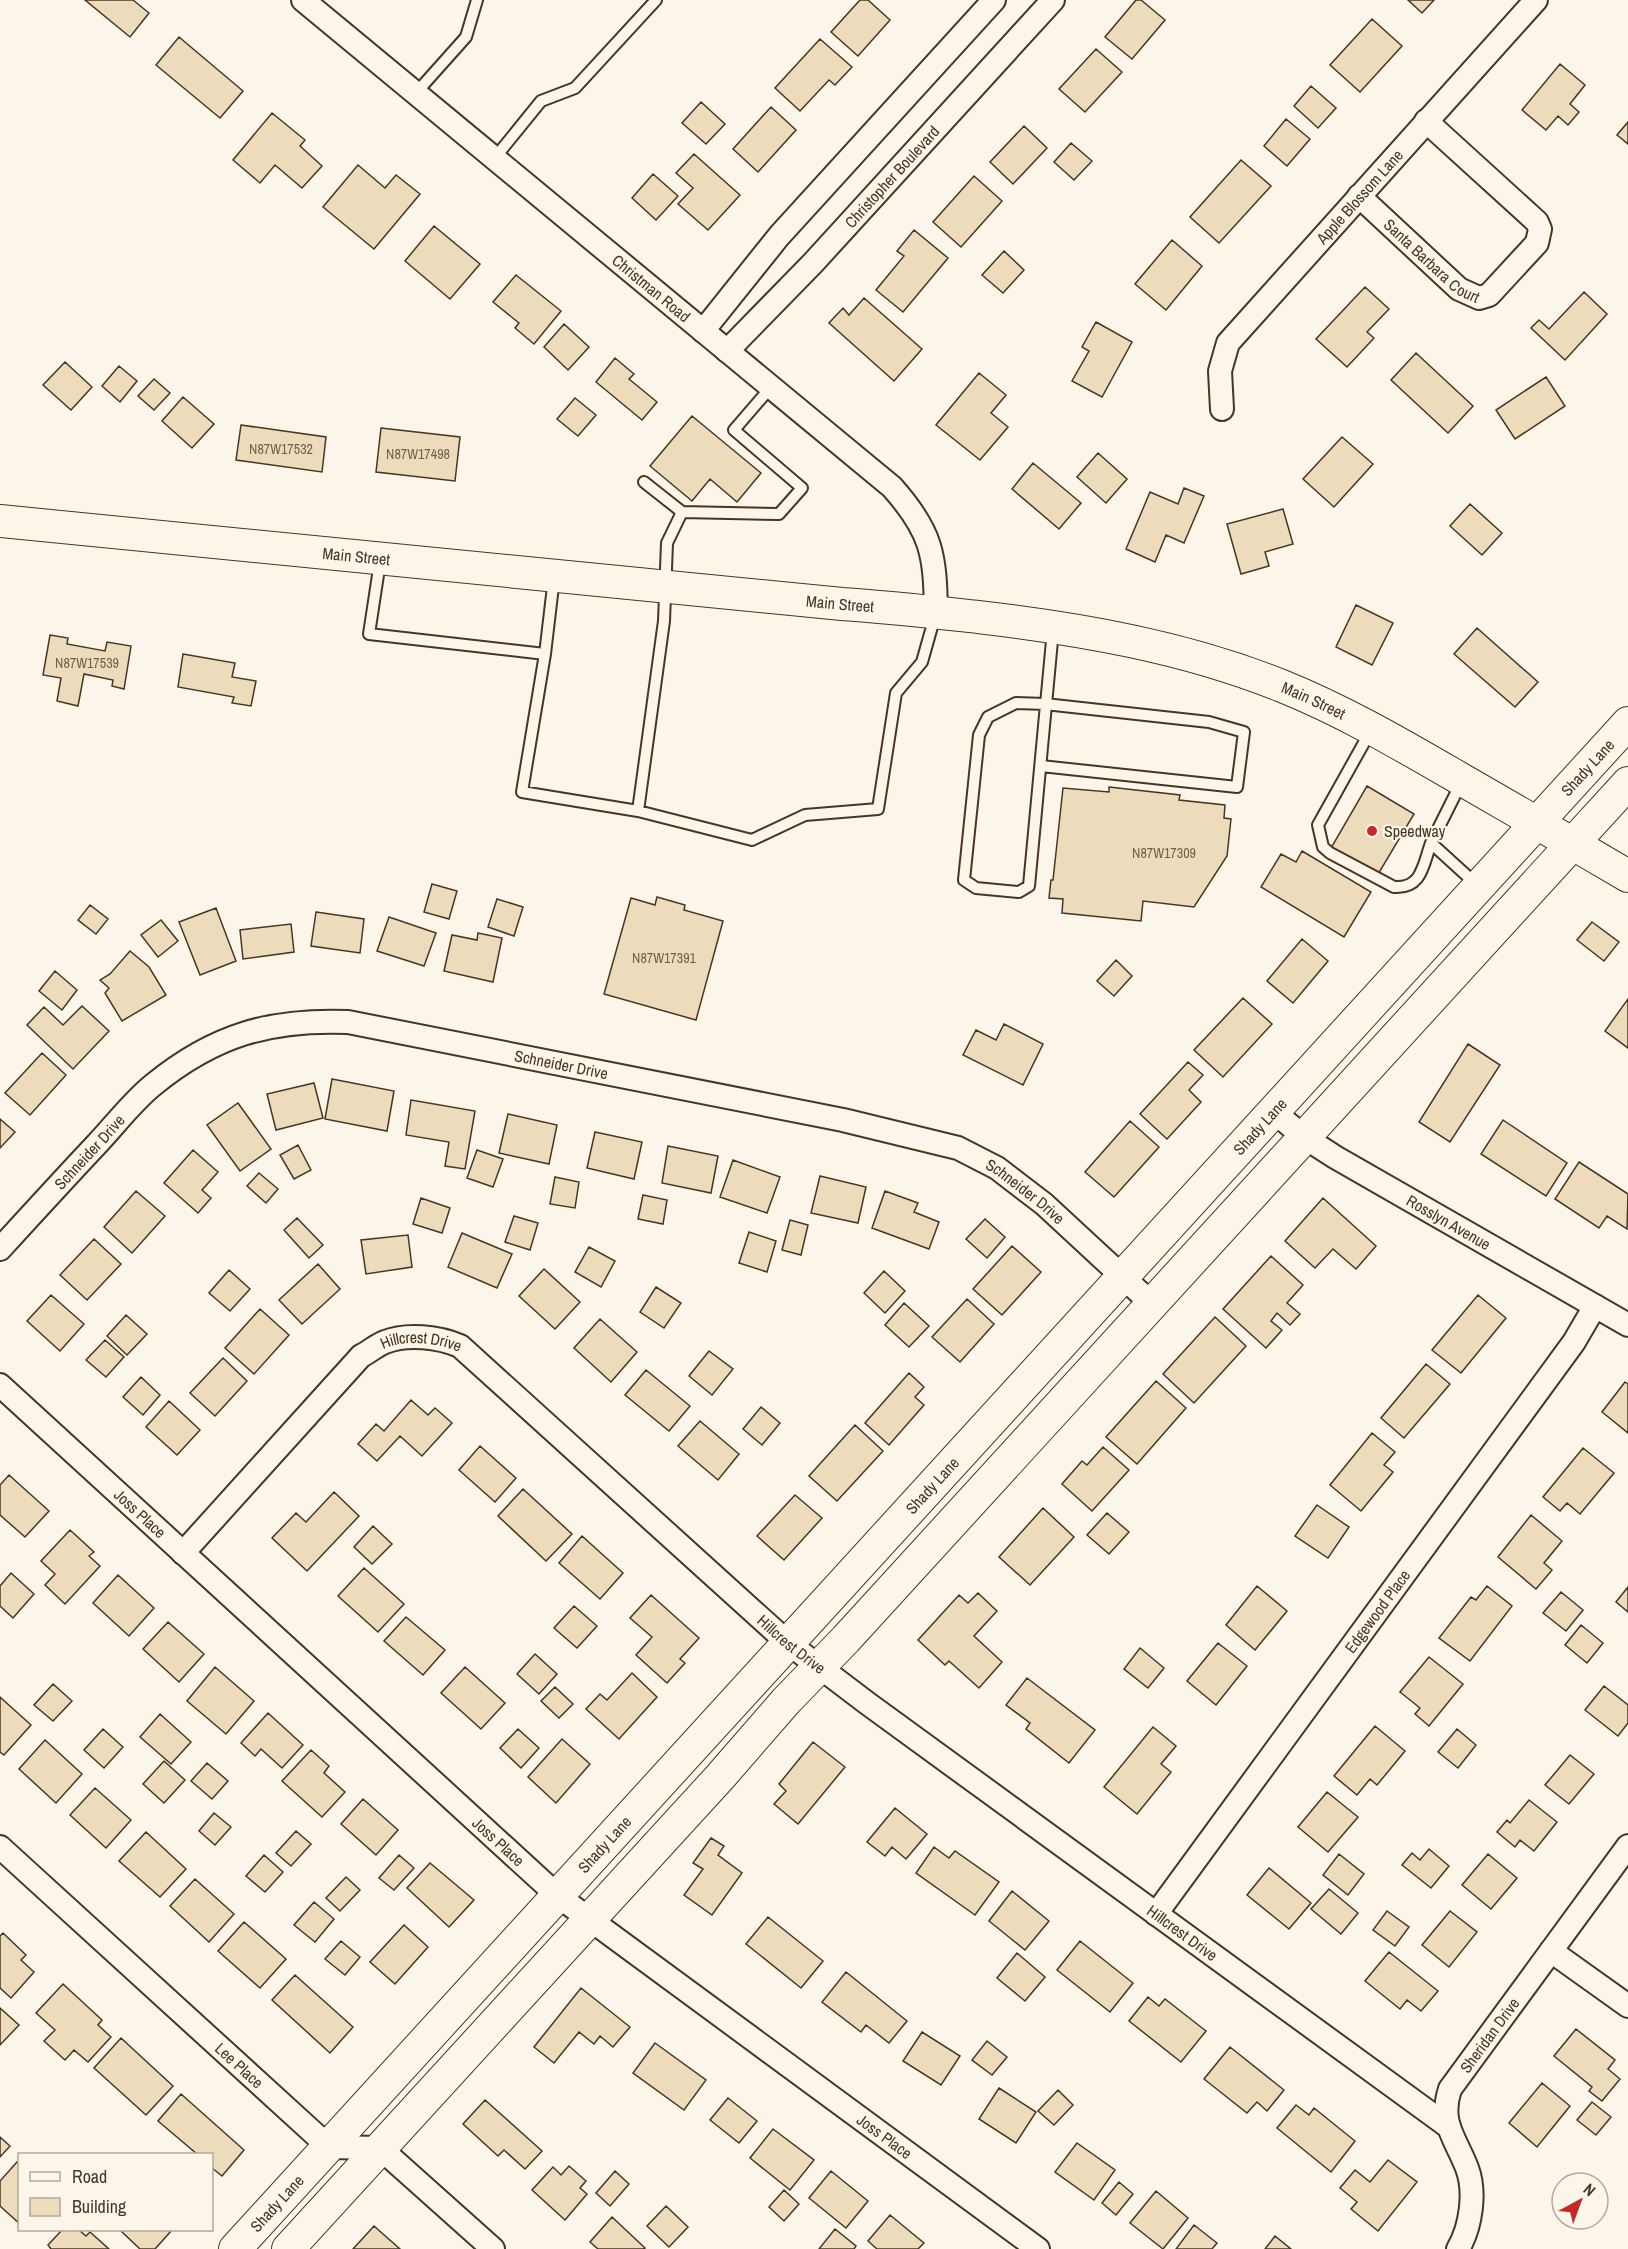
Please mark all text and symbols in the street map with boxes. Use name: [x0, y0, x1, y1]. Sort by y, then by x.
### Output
street label: Christopher Boulevard: [839, 121, 944, 233]
street label: Apple Blossom Lane: [1310, 144, 1408, 249]
street label: Santa Barbara Court: [1379, 214, 1484, 308]
street label: Christman Road: [608, 249, 695, 327]
house number: N87W17532: [249, 440, 313, 458]
house number: N87W17498: [386, 445, 450, 463]
street label: Main Street: [321, 542, 391, 570]
street label: Main Street: [805, 590, 875, 617]
house number: N87W17539: [55, 654, 119, 672]
street label: Main Street: [1278, 676, 1350, 724]
street label: Shady Lane: [1556, 734, 1619, 801]
place label: Speedway: [1384, 820, 1446, 842]
marker: Speedway: [1365, 824, 1379, 838]
house number: N87W17309: [1132, 844, 1196, 862]
house number: N87W17391: [632, 949, 697, 967]
street label: Schneider Drive: [513, 1044, 610, 1084]
street label: Shady Lane: [1228, 1093, 1292, 1160]
street label: Schneider Drive: [49, 1109, 129, 1194]
street label: Schneider Drive: [982, 1153, 1070, 1229]
street label: Rosslyn Avenue: [1402, 1189, 1495, 1255]
street label: Hillcrest Drive: [377, 1326, 465, 1357]
street label: Shady Lane: [900, 1452, 964, 1519]
street label: Joss Place: [109, 1484, 171, 1543]
street label: Edgewood Place: [1339, 1565, 1415, 1657]
street label: Hillcrest Drive: [753, 1609, 830, 1679]
street label: Shady Lane: [573, 1811, 636, 1878]
street label: Joss Place: [468, 1812, 529, 1871]
street label: Hillcrest Drive: [1143, 1900, 1222, 1966]
street label: Sheridan Drive: [1454, 1993, 1524, 2077]
street label: Lee Place: [210, 2038, 268, 2093]
street label: Joss Place: [852, 2108, 917, 2164]
legend: [18, 2153, 213, 2231]
text: Road: [72, 2164, 107, 2189]
street label: Shady Lane: [245, 2170, 309, 2236]
north arrow: [1550, 2171, 1610, 2231]
text: N: [1579, 2178, 1601, 2201]
text: Building: [72, 2194, 127, 2219]

